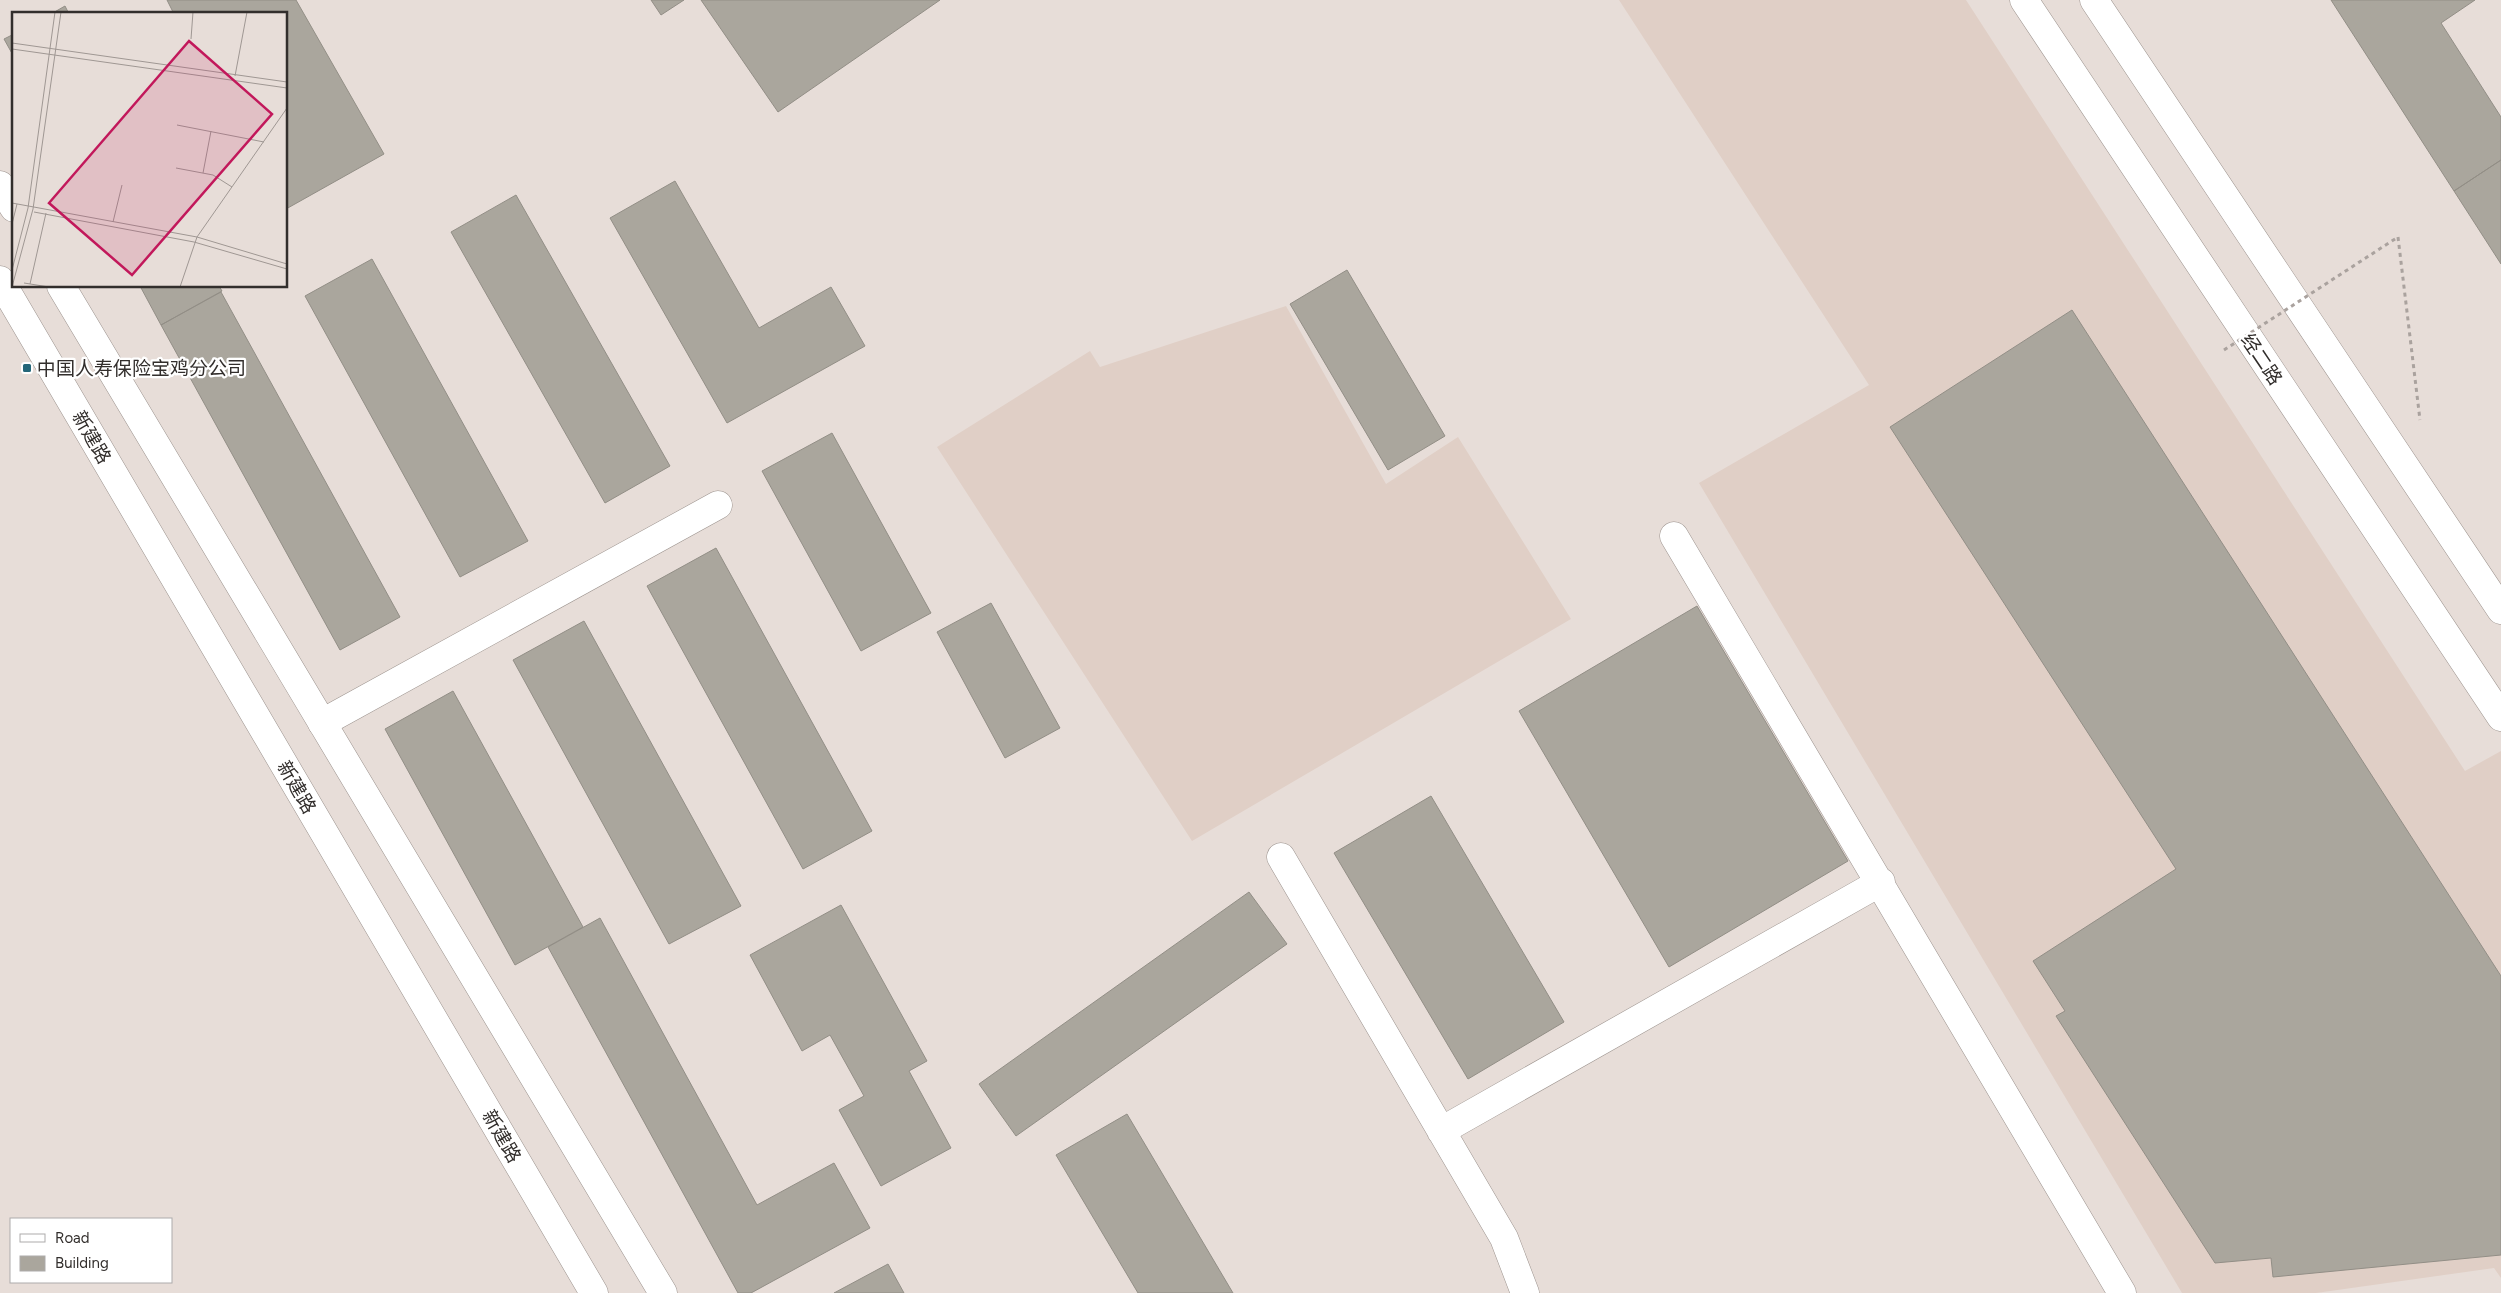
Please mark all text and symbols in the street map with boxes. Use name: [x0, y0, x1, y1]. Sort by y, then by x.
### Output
inset map: [12, 12, 288, 288]
street label: 经二路: [2236, 329, 2287, 389]
place label: 中国人寿保险宝鸡分公司: [37, 357, 246, 380]
marker: 中国人寿保险宝鸡分公司: [21, 362, 33, 374]
street label: 新建路: [67, 407, 116, 468]
street label: 新建路: [272, 757, 321, 818]
street label: 新建路: [477, 1106, 526, 1167]
legend: [10, 1218, 172, 1283]
text: Road: [55, 1229, 90, 1247]
text: Building: [55, 1254, 109, 1272]

